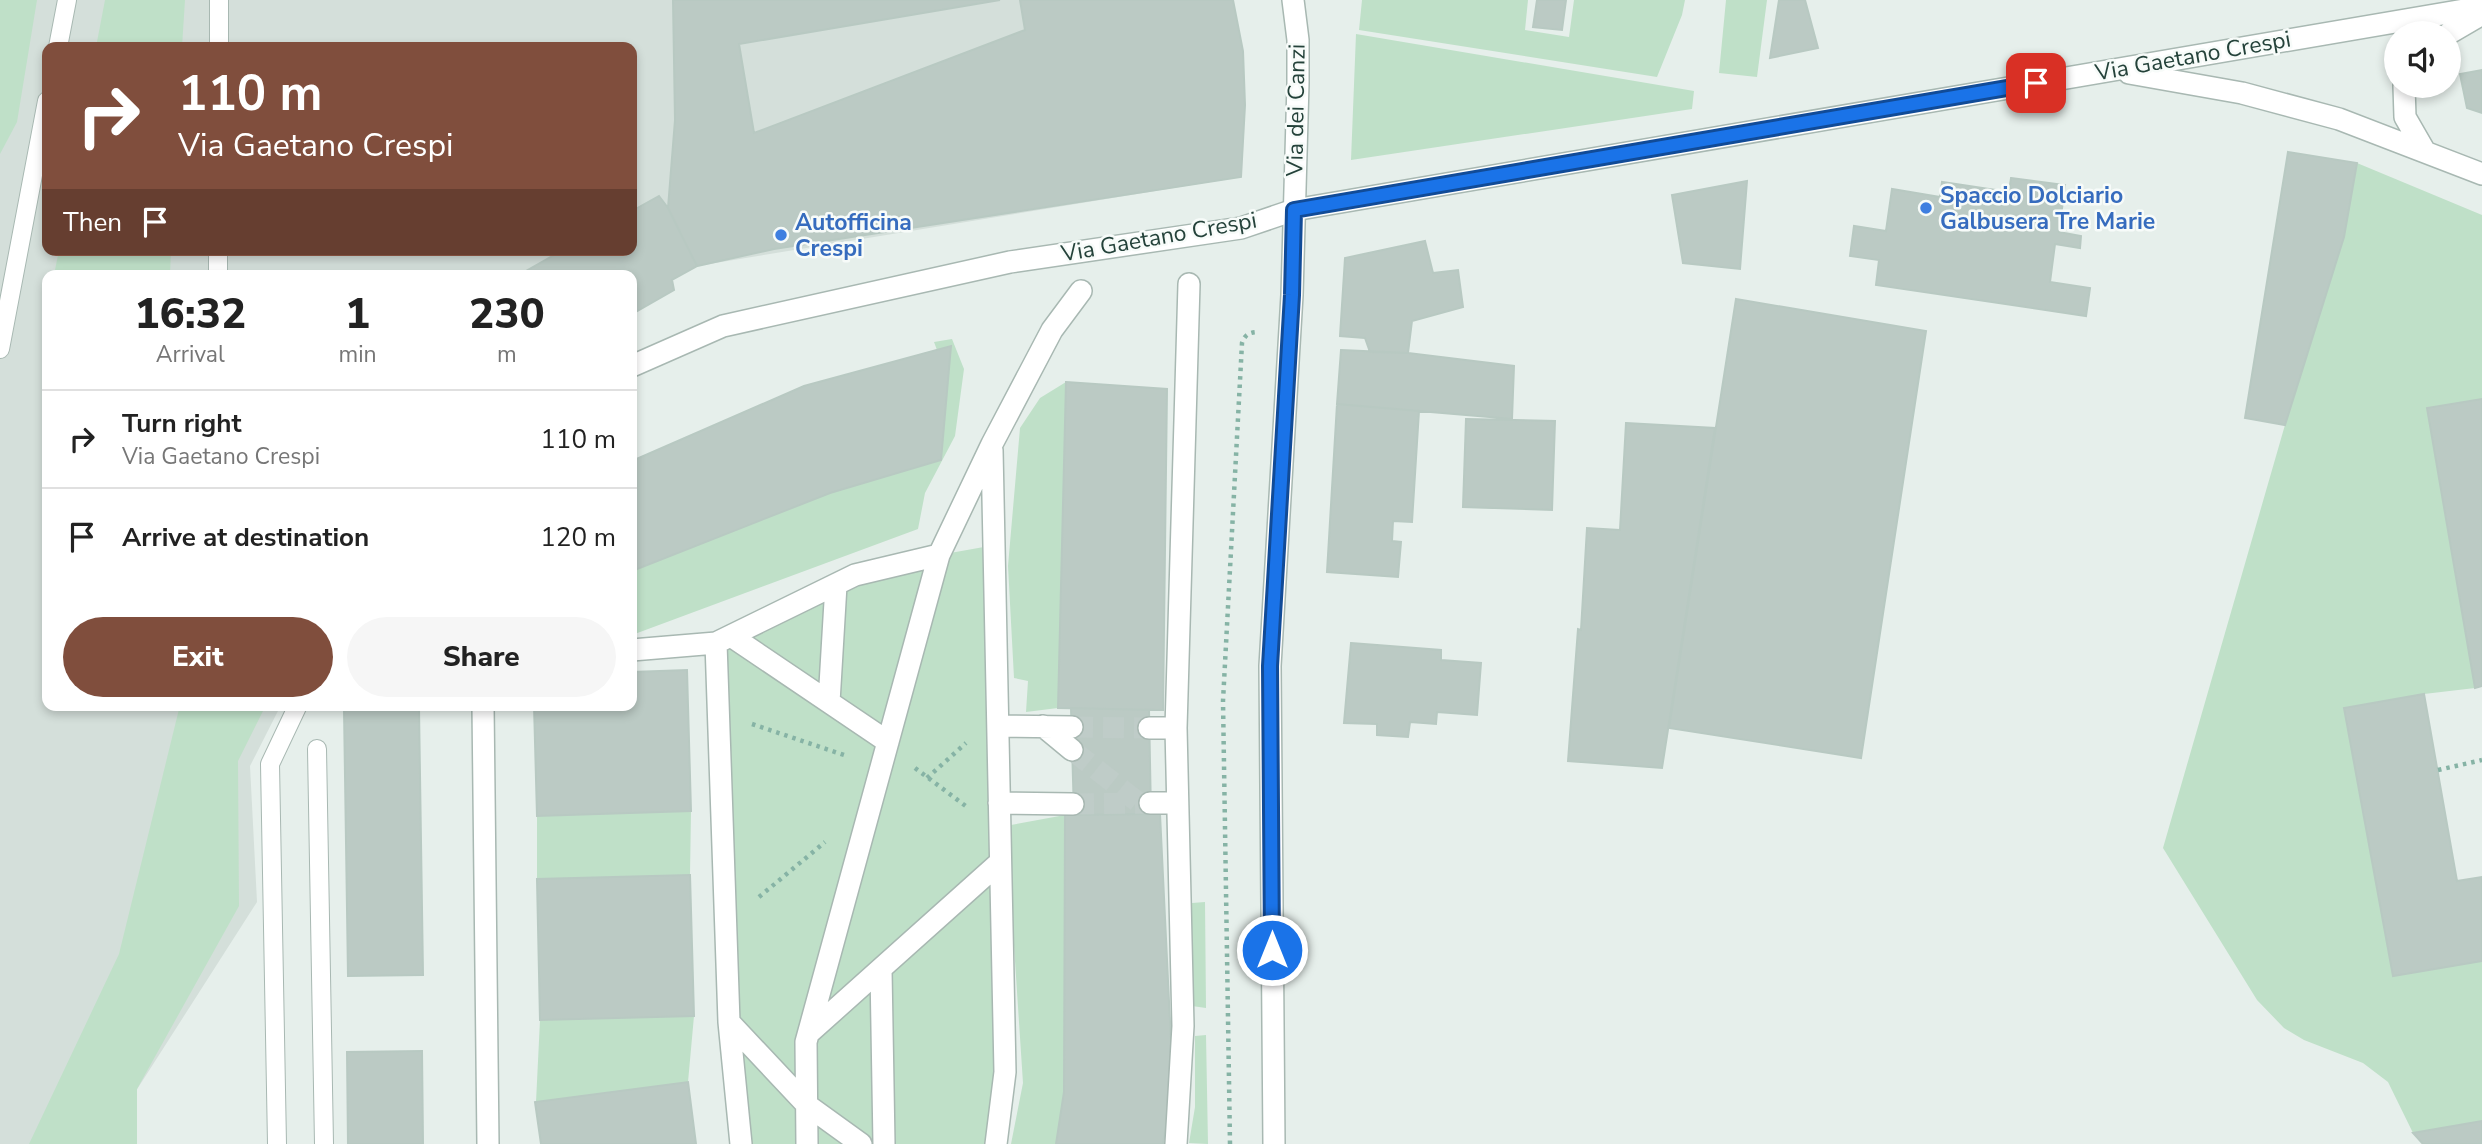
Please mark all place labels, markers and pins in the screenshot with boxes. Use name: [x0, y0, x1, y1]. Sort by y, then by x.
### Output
pin: [2006, 53, 2066, 113]
place label: Spaccio Dolciario Galbusera Tre Marie: [1940, 180, 2155, 237]
marker: Spaccio Dolciario Galbusera Tre Marie: [1918, 200, 1934, 216]
place label: Autofficina Crespi: [795, 207, 912, 264]
marker: Autofficina Crespi: [773, 227, 789, 243]

